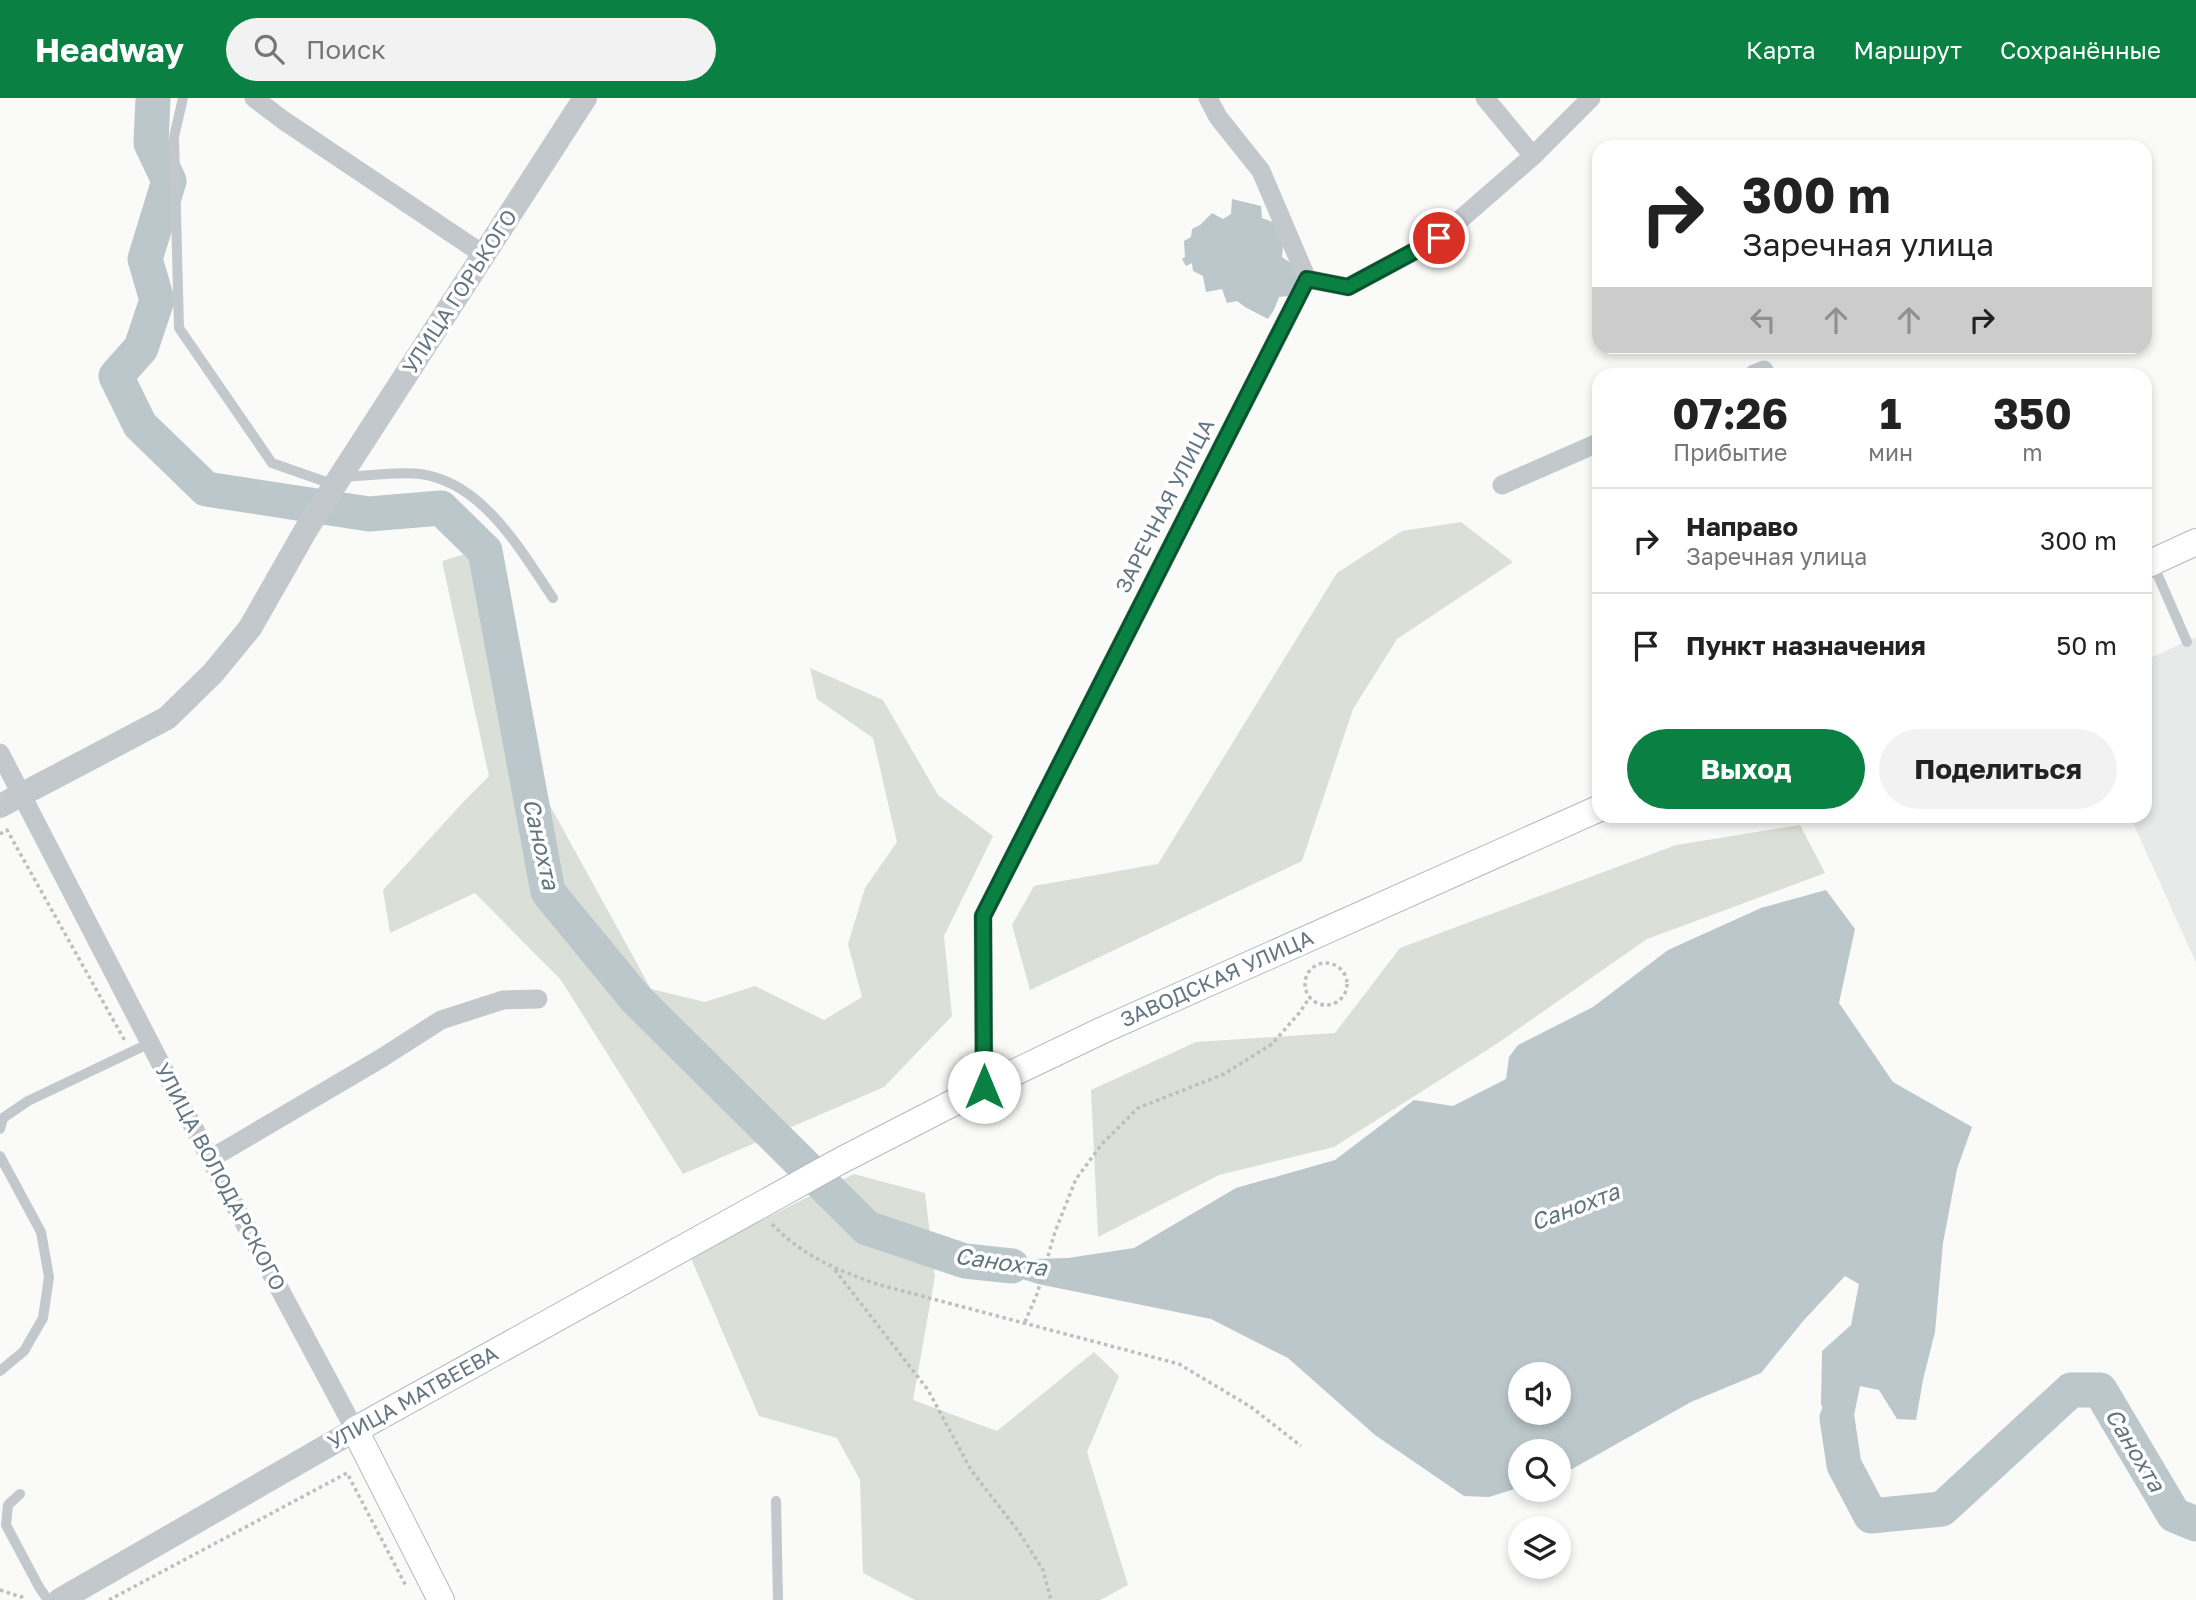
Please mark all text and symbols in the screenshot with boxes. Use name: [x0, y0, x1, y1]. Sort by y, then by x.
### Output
search box: [226, 18, 716, 81]
text: Headway: [35, 30, 184, 69]
icon: search: [250, 30, 288, 68]
text: Поиск: [306, 34, 386, 65]
text: Карта: [1746, 35, 1816, 64]
text: Маршрут: [1854, 35, 1962, 64]
text: Сохранённые: [2000, 35, 2161, 64]
text: 300 m: [1742, 165, 1891, 224]
icon: right: [1627, 168, 1718, 259]
street label: УЛИЦА ГОРЬКОГО: [396, 204, 522, 379]
pin: [1409, 208, 1469, 268]
icon: arrive: [1420, 219, 1458, 257]
text: Заречная улица: [1742, 225, 1994, 263]
icon: left: [1744, 301, 1782, 339]
icon: ahead: [1817, 301, 1855, 339]
icon: ahead: [1890, 301, 1928, 339]
icon: right: [1963, 301, 2001, 339]
text: 07:26: [1672, 388, 1788, 438]
text: 1: [1880, 388, 1901, 438]
text: 350: [1993, 388, 2072, 438]
street label: ЗАРЕЧНАЯ УЛИЦА: [1109, 414, 1219, 597]
text: Прибытие: [1673, 438, 1787, 466]
text: мин: [1868, 438, 1913, 466]
text: m: [2022, 438, 2043, 466]
text: Направо: [1686, 511, 1798, 542]
icon: right: [1627, 522, 1665, 560]
text: 300 m: [2040, 525, 2117, 556]
text: Заречная улица: [1686, 542, 1867, 570]
icon: arrive: [1627, 627, 1665, 665]
text: Пункт назначения: [1686, 630, 1926, 661]
text: 50 m: [2056, 630, 2117, 661]
button: Выход: [1627, 729, 1865, 809]
button: Поделиться: [1879, 729, 2117, 809]
water label: Санохта: [518, 796, 566, 893]
street label: ЗАВОДСКАЯ УЛИЦА: [1116, 924, 1317, 1032]
position arrow: [947, 1050, 1021, 1124]
street label: УЛИЦА ВОЛОДАРСКОГО: [150, 1058, 292, 1295]
water label: Санохта: [1526, 1176, 1624, 1236]
water label: Санохта: [953, 1241, 1050, 1281]
street label: УЛИЦА МАТВЕЕВА: [323, 1340, 502, 1455]
map controls: [1508, 1362, 1571, 1579]
button: sound: [1508, 1362, 1571, 1425]
water label: Санохта: [2100, 1403, 2172, 1497]
button: search: [1508, 1439, 1571, 1502]
button: layers: [1508, 1516, 1571, 1579]

